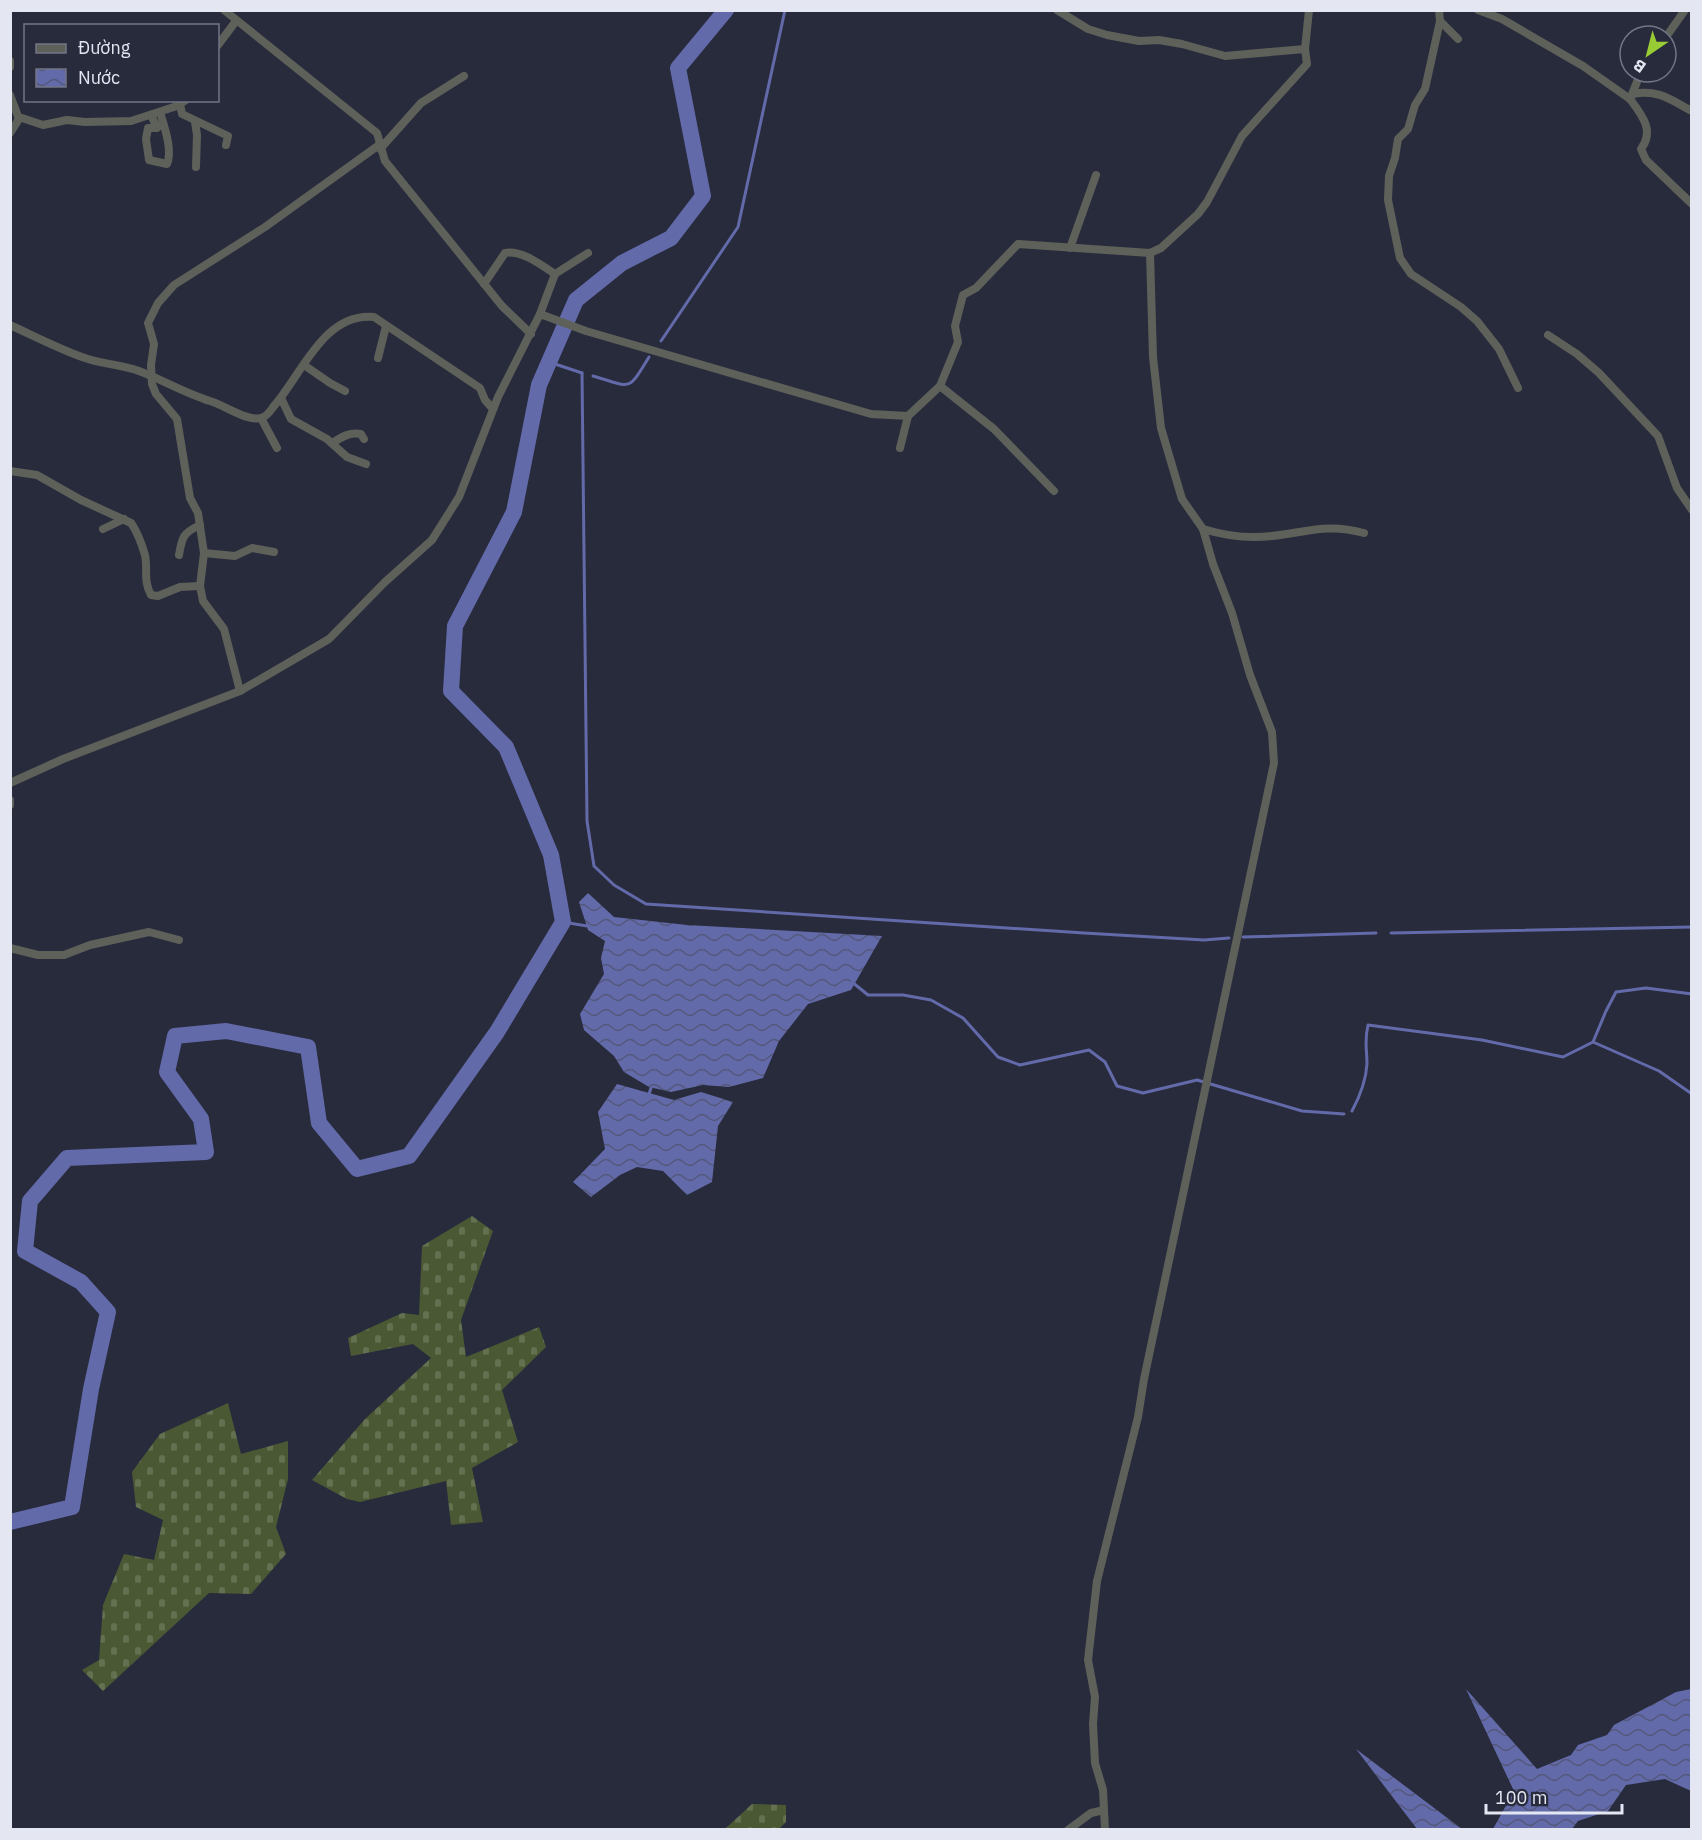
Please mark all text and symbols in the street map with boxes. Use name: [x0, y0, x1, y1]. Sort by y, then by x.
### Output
legend: [24, 24, 219, 102]
north arrow: [1618, 24, 1678, 84]
text: Đường: [78, 36, 131, 59]
text: B: [1629, 55, 1650, 78]
text: Nước: [78, 66, 120, 89]
scale bar: [1486, 1777, 1622, 1815]
text: 100 m: [1495, 1786, 1547, 1809]

